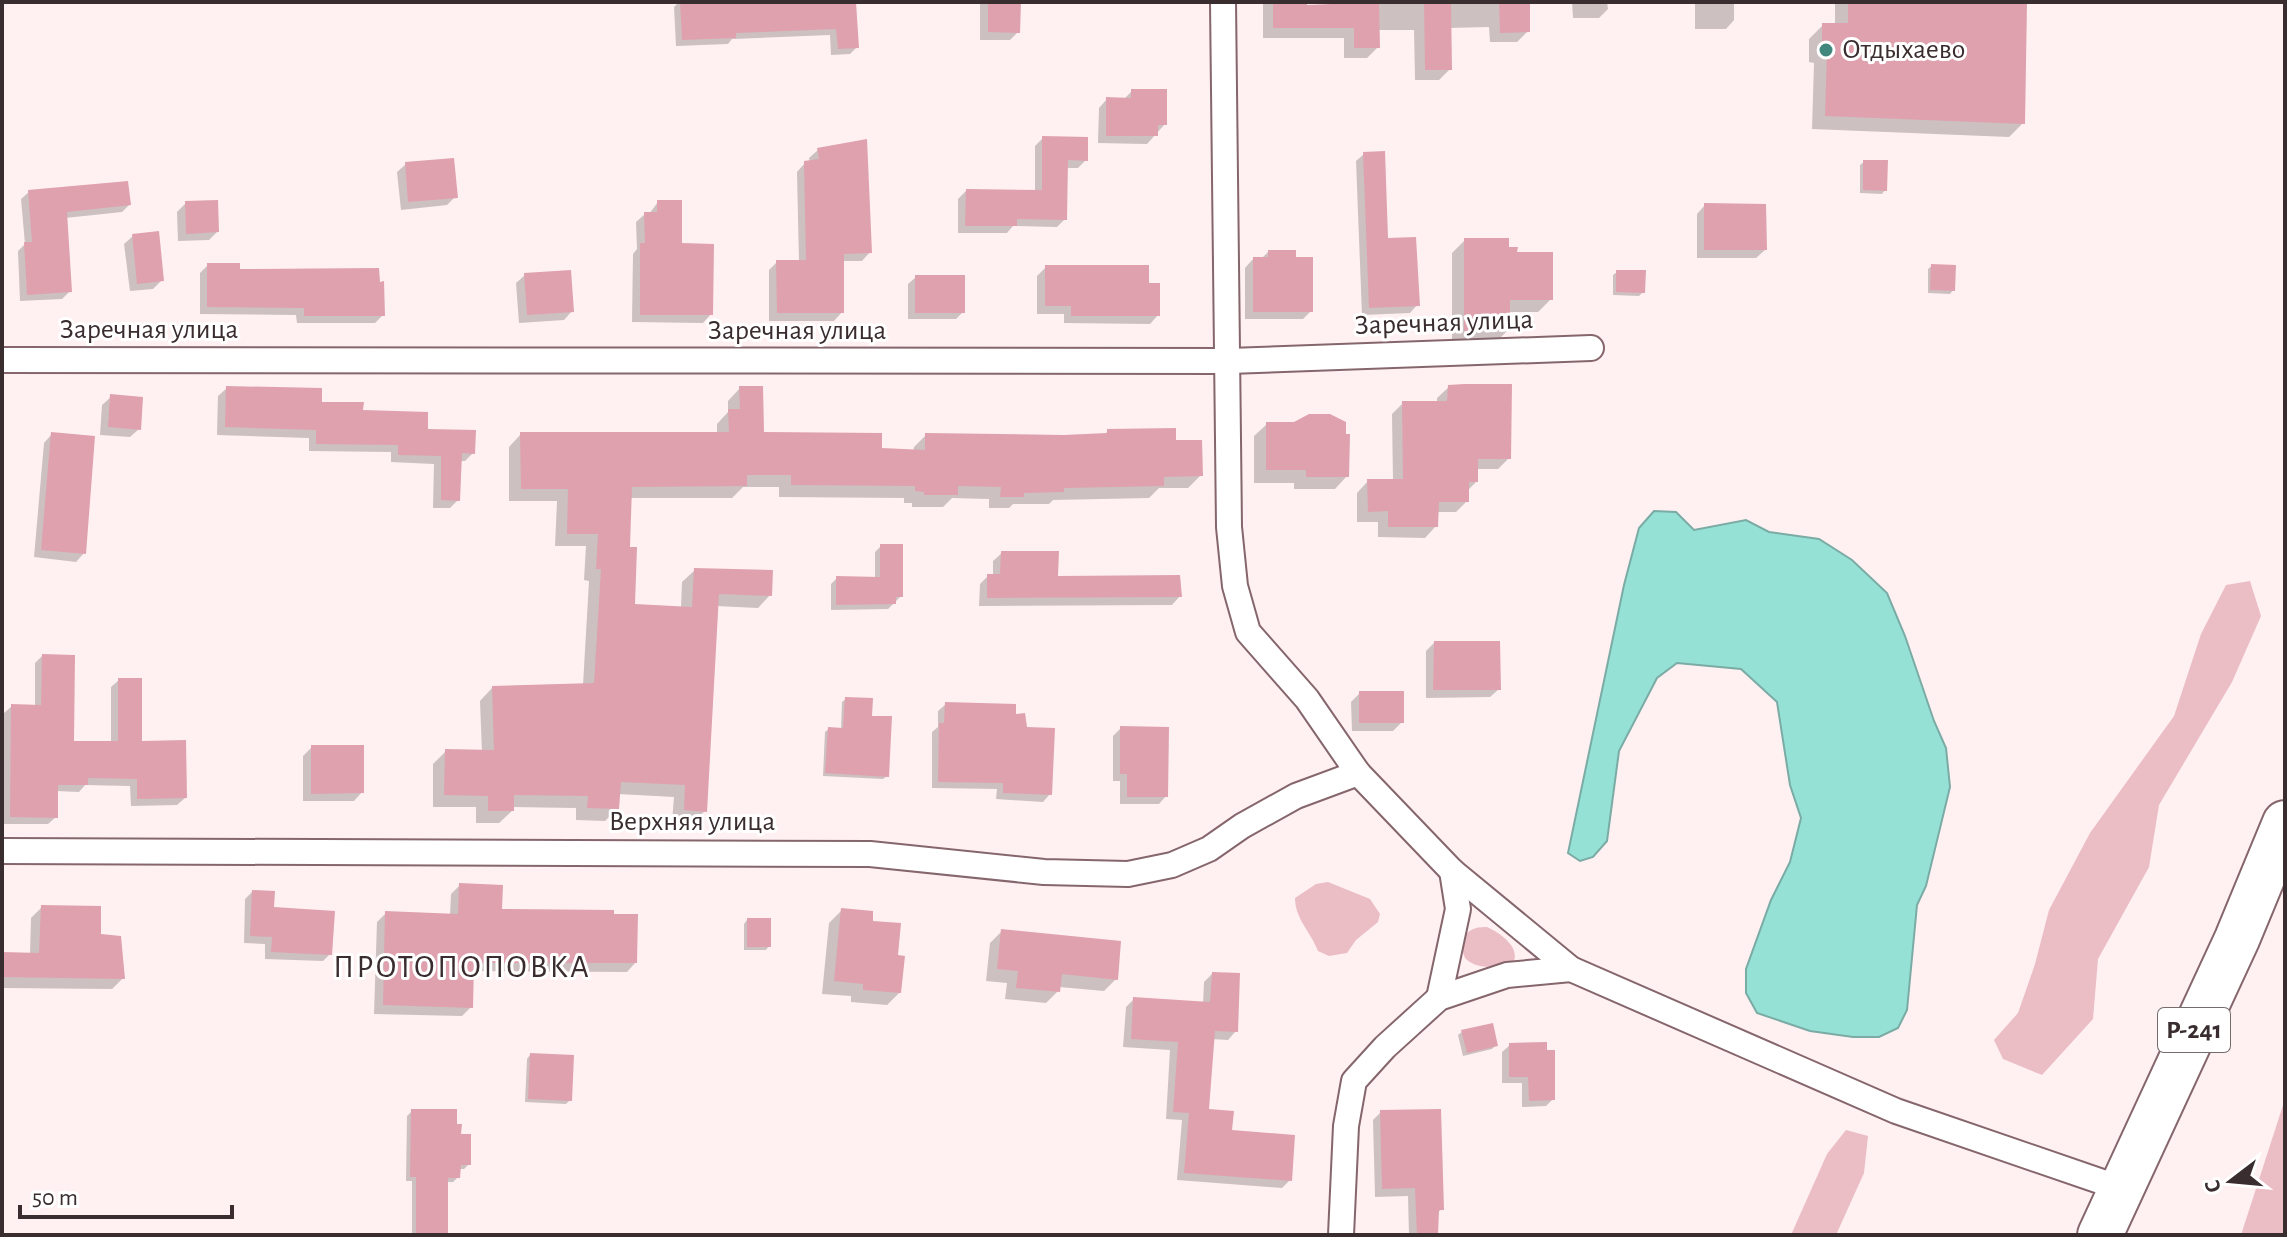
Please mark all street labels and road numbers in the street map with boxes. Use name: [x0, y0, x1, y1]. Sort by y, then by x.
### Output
street label: Заречная улица: [1354, 306, 1534, 340]
street label: Заречная улица: [60, 316, 239, 344]
street label: Заречная улица: [708, 317, 887, 345]
street label: Верхняя улица: [609, 808, 775, 836]
road number: Р-241: [2158, 1008, 2230, 1052]

